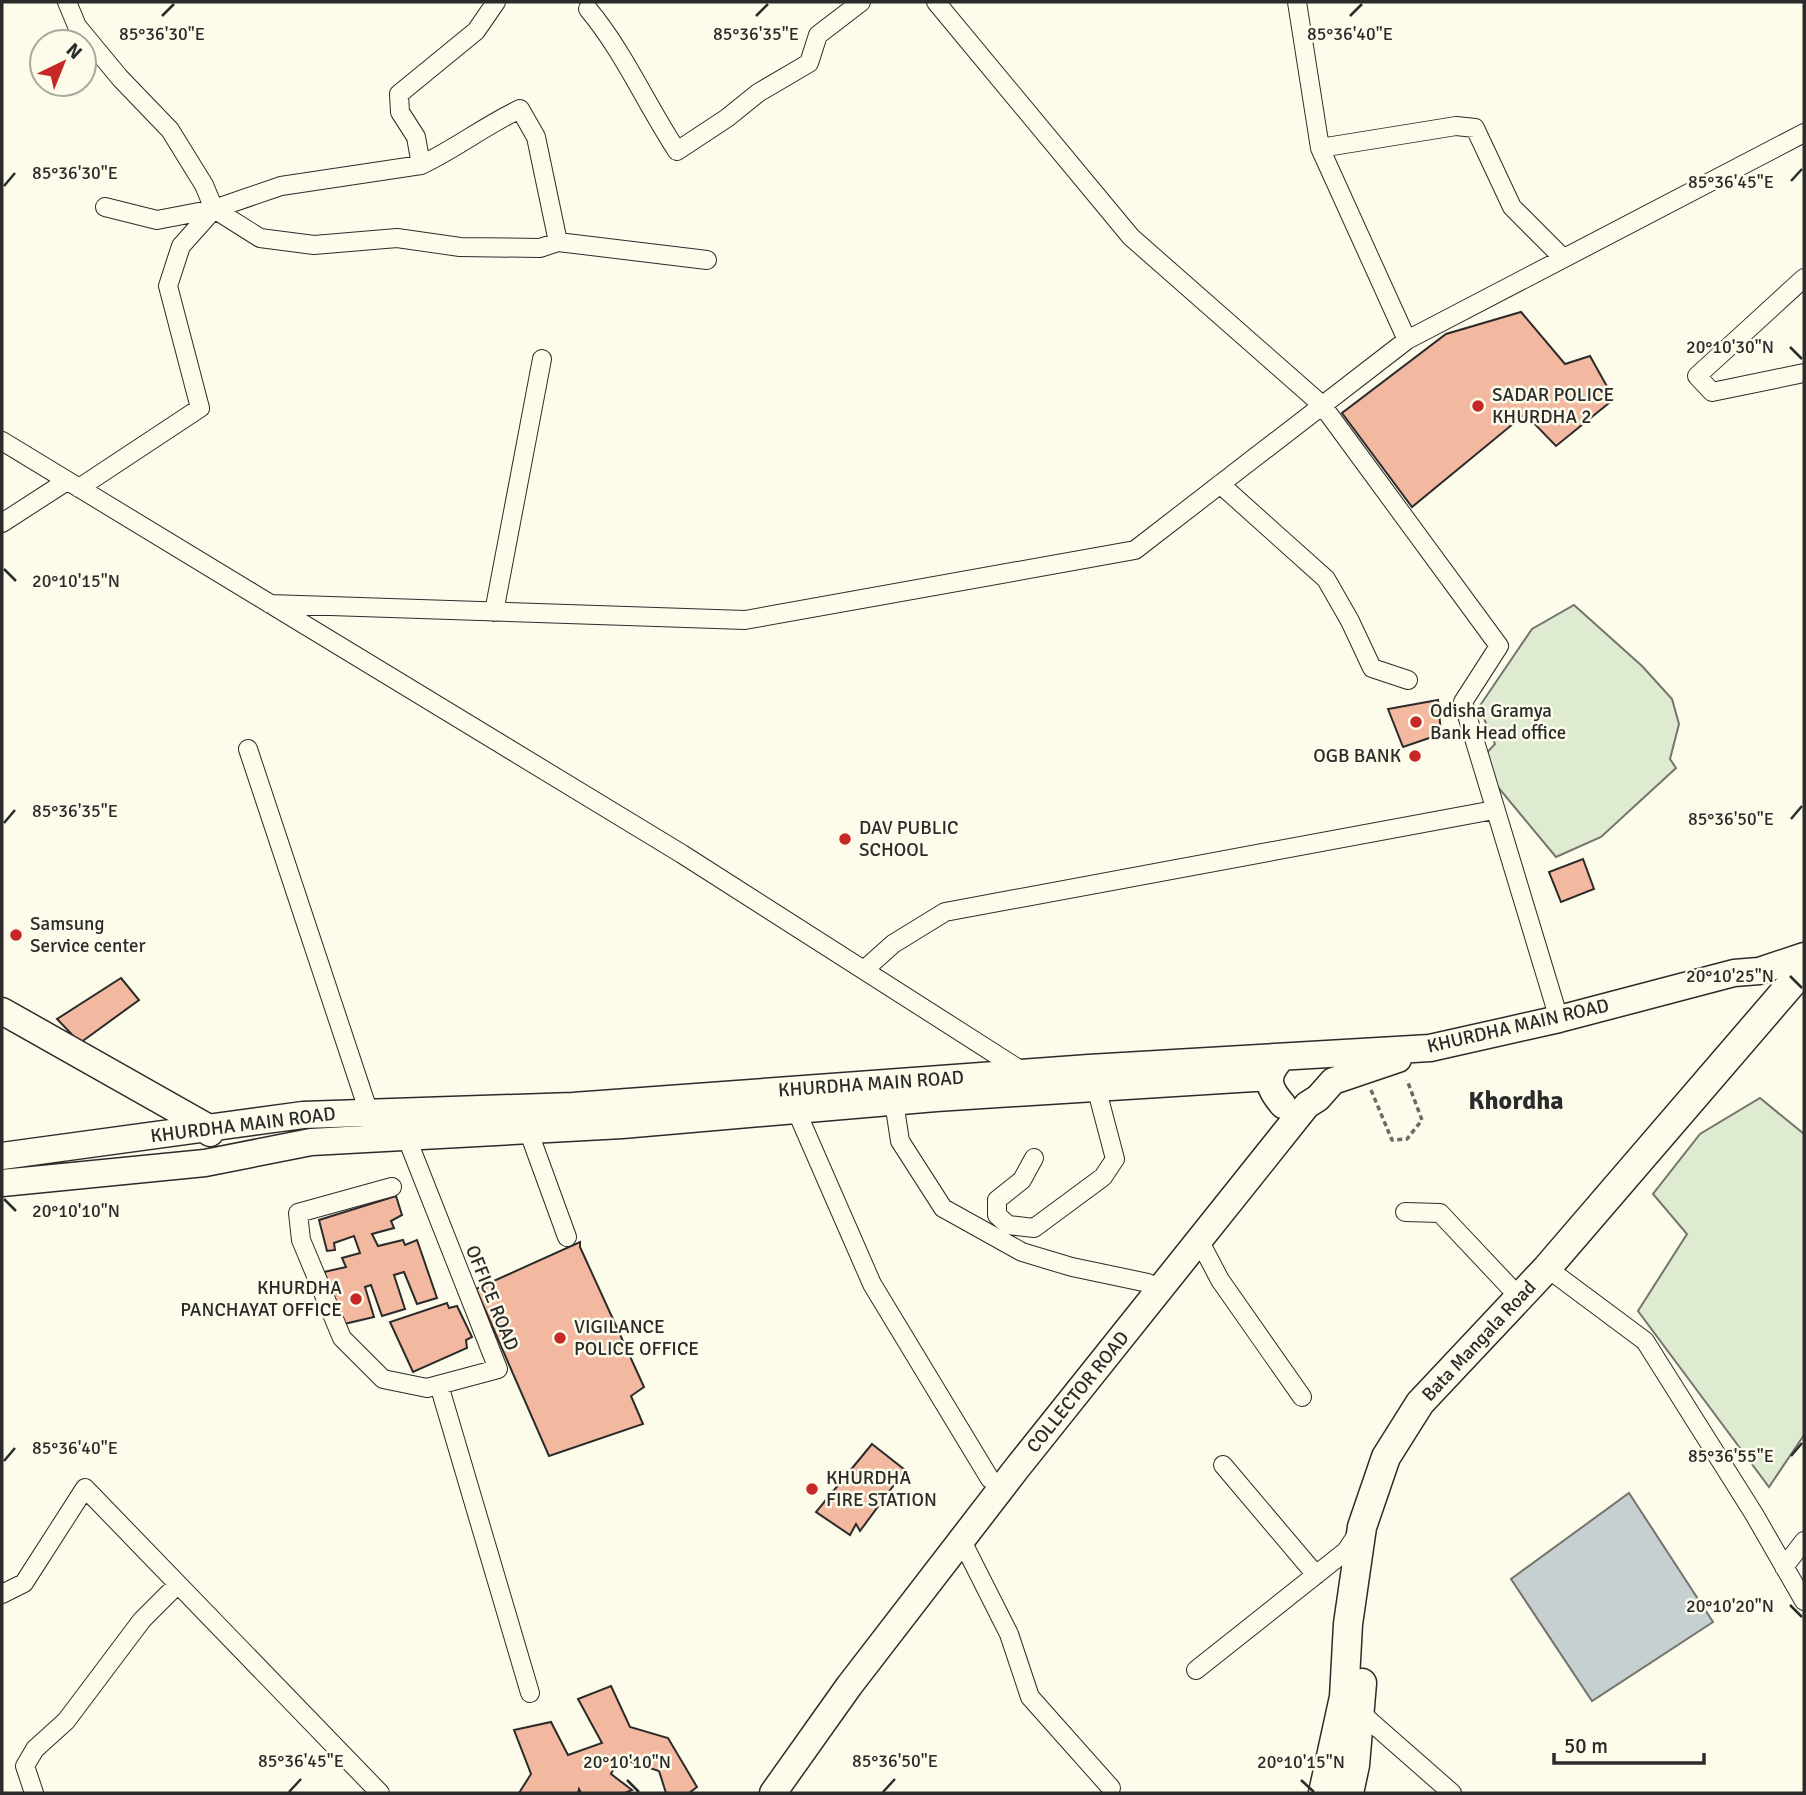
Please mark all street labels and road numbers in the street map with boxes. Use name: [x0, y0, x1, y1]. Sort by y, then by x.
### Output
street label: KHURDHA MAIN ROAD: [1425, 993, 1611, 1059]
street label: KHURDHA MAIN ROAD: [777, 1066, 965, 1102]
street label: KHURDHA MAIN ROAD: [149, 1102, 337, 1148]
street label: OFFICE ROAD: [460, 1242, 524, 1354]
street label: Bata Mangala Road: [1417, 1276, 1541, 1406]
street label: COLLECTOR ROAD: [1022, 1326, 1134, 1458]

